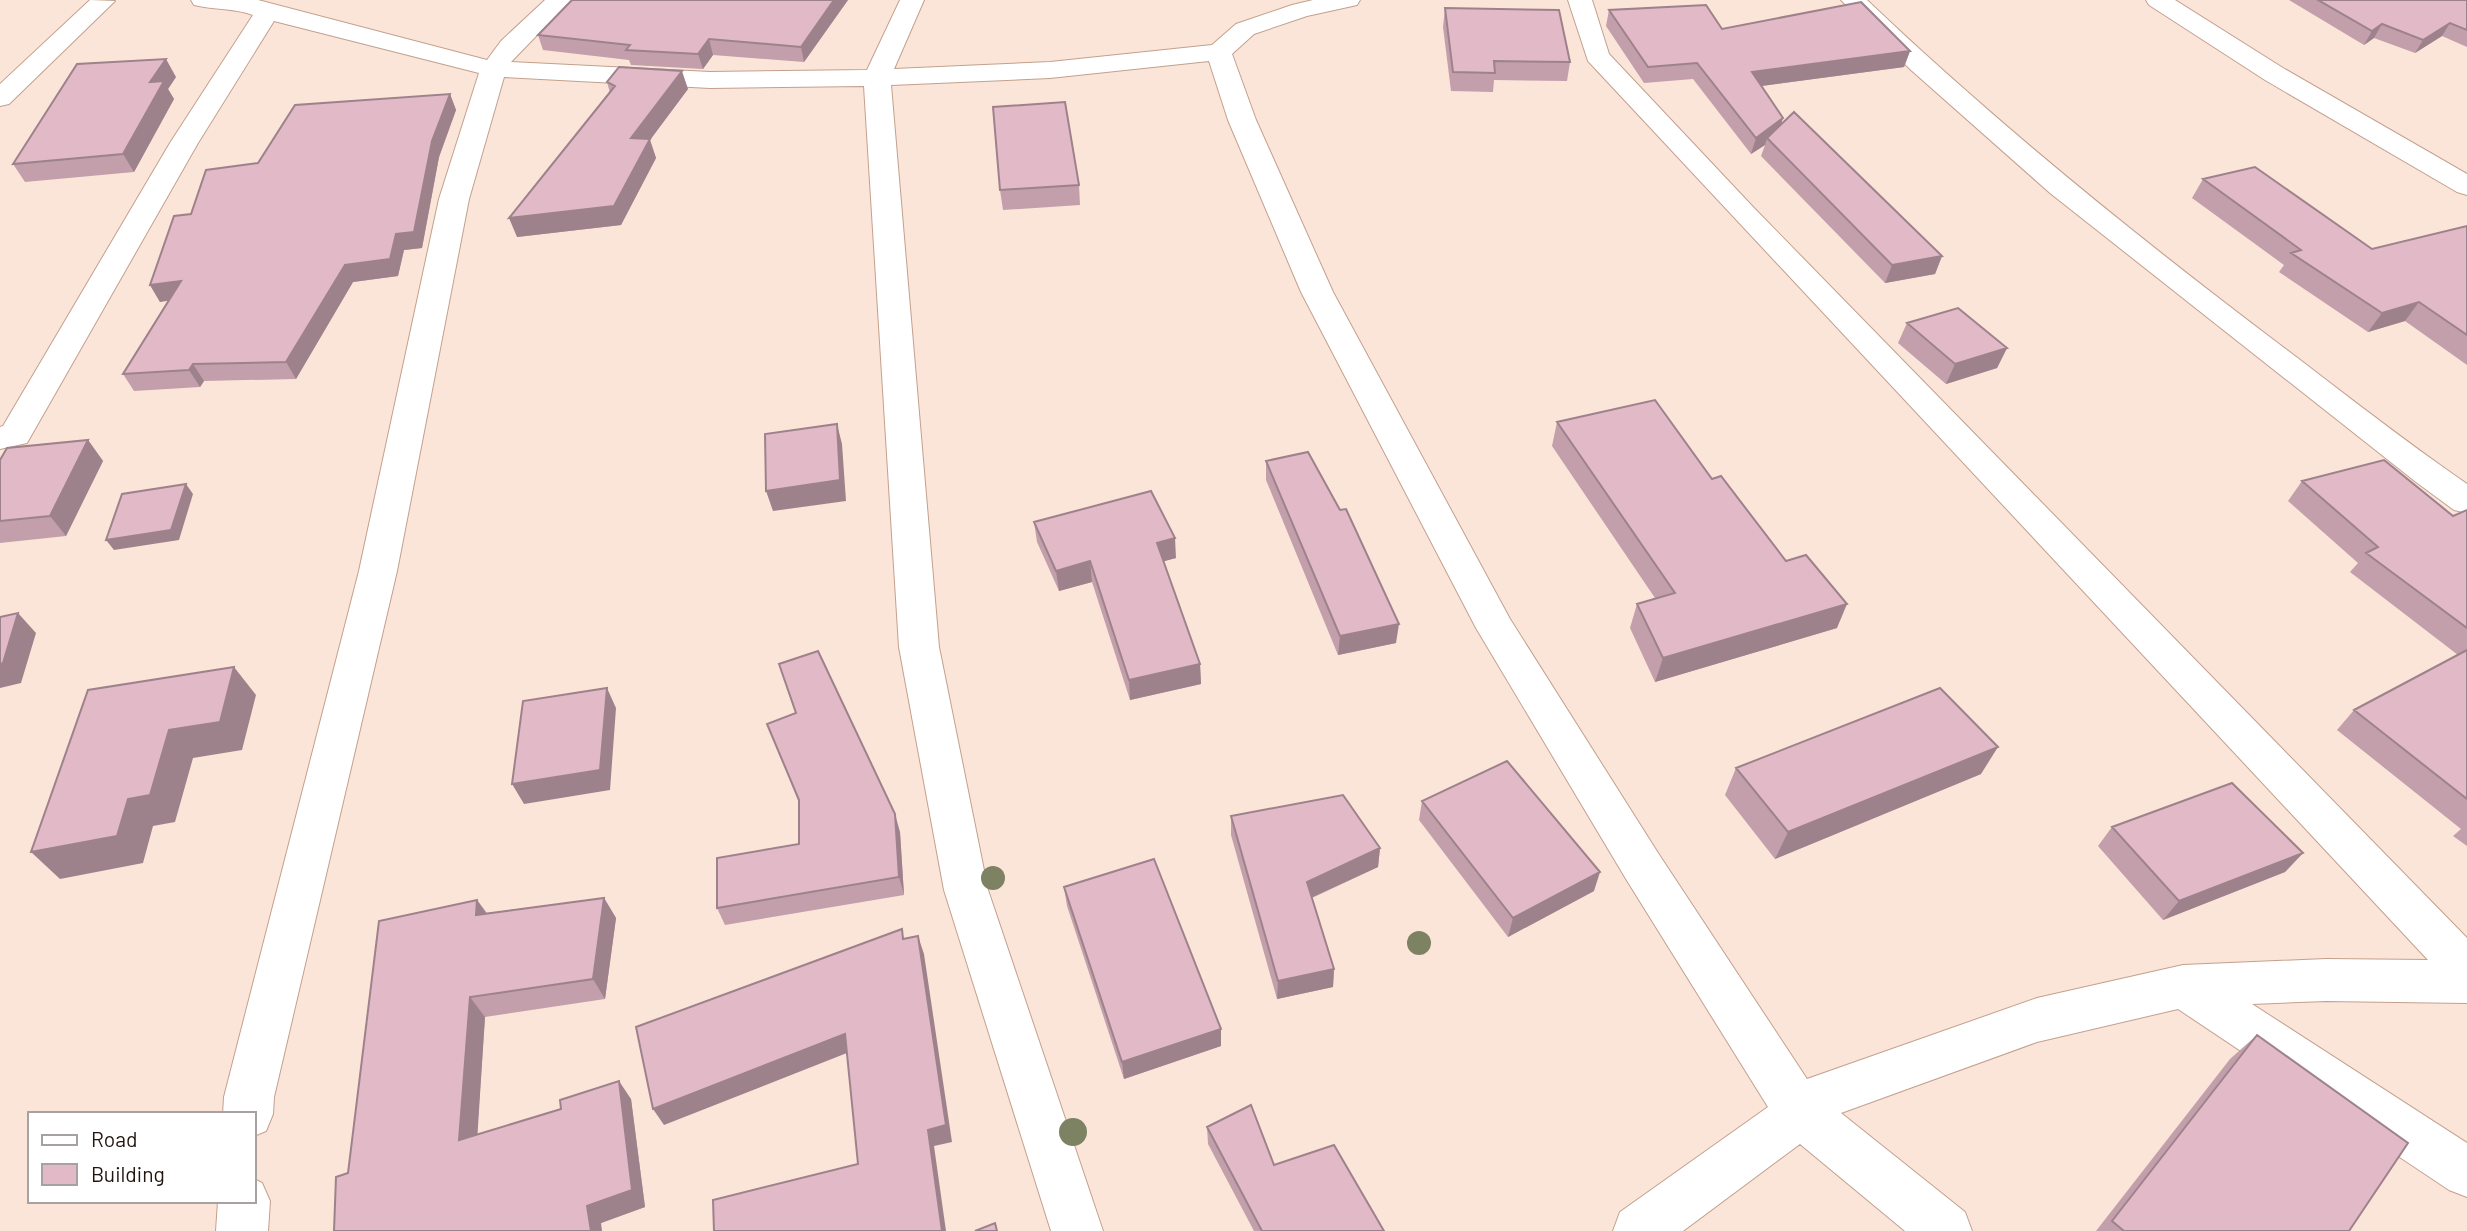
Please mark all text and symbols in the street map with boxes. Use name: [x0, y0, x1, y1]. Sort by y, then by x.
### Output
legend: [28, 1112, 256, 1203]
text: Road: [91, 1126, 137, 1151]
text: Building: [91, 1161, 165, 1186]

